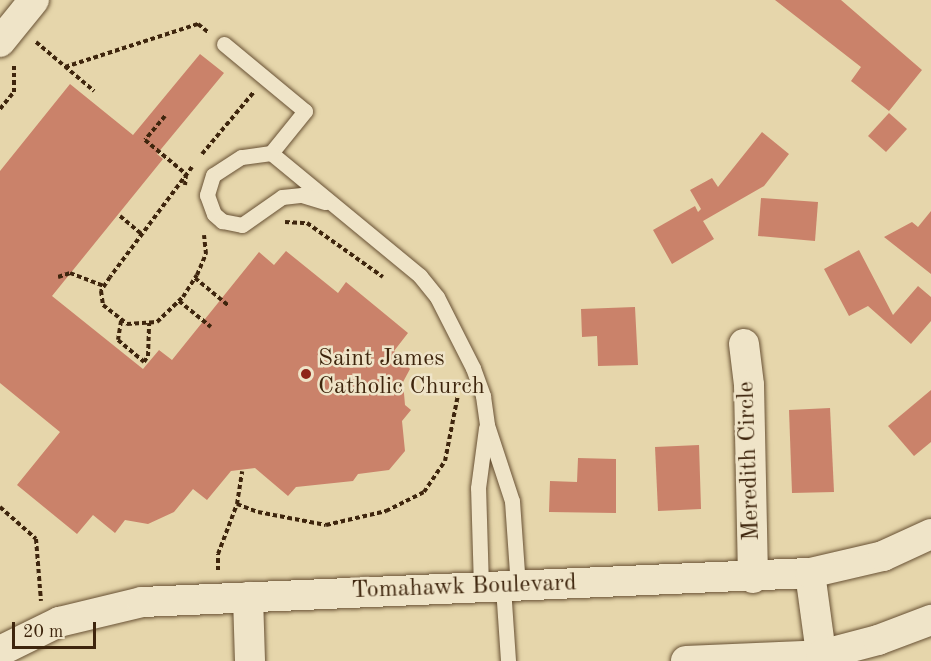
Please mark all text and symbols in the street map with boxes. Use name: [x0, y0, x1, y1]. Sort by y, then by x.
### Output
place label: Saint James Catholic Church: [318, 346, 485, 402]
marker: Saint James Catholic Church: [299, 367, 313, 381]
street label: Meredith Circle: [733, 381, 767, 541]
street label: Tomahawk Boulevard: [351, 570, 577, 606]
scale bar: [15, 610, 99, 648]
text: 20 m: [23, 623, 63, 641]

